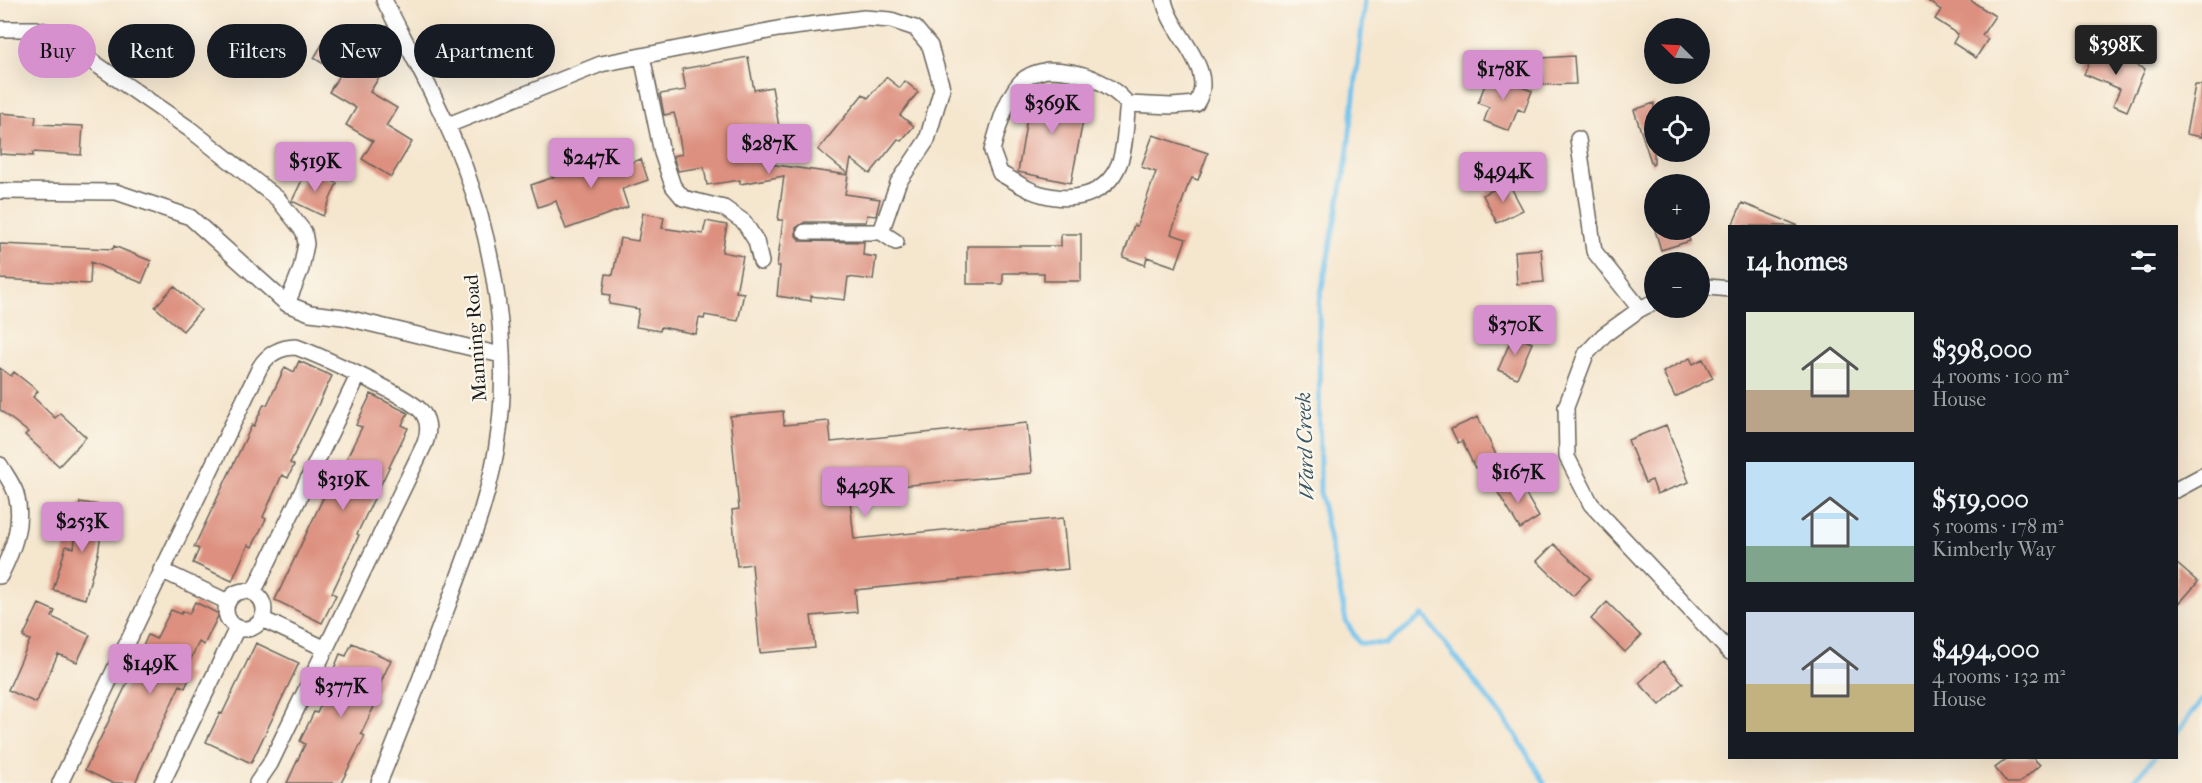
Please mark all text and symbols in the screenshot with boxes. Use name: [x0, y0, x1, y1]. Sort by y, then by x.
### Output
north arrow: [1644, 18, 1710, 84]
map controls: [1644, 18, 1710, 318]
chip: Buy: [18, 24, 96, 78]
chip: Rent: [108, 24, 195, 78]
chip: Filters: [207, 24, 307, 78]
chip: New: [319, 24, 402, 78]
chip: Apartment: [414, 24, 555, 78]
pin: $398K: [2074, 25, 2158, 76]
text: $398K: [2089, 33, 2143, 56]
pin: $178K: [1461, 50, 1545, 101]
text: $178K: [1477, 58, 1529, 81]
pin: $369K: [1010, 84, 1094, 135]
text: $369K: [1024, 92, 1080, 115]
button: locate: [1644, 96, 1710, 162]
pin: $287K: [727, 124, 811, 175]
text: $287K: [741, 132, 797, 155]
pin: $247K: [549, 138, 633, 189]
pin: $519K: [273, 142, 357, 193]
text: $247K: [563, 146, 619, 169]
text: $519K: [289, 150, 341, 173]
pin: $494K: [1461, 152, 1545, 203]
text: $494K: [1473, 160, 1533, 183]
button: +: [1644, 174, 1710, 240]
icon: filters: [2127, 245, 2160, 278]
text: 14 homes: [1746, 246, 1848, 277]
button: −: [1644, 252, 1710, 318]
street label: Manning Road: [459, 272, 491, 403]
pin: $370K: [1473, 305, 1557, 356]
text: $370K: [1488, 313, 1542, 336]
text: $398,000: [1932, 334, 2032, 365]
icon: home: [1794, 336, 1866, 408]
text: 4 rooms · 100 m²: [1932, 365, 2069, 388]
text: House: [1932, 388, 1986, 411]
water label: Ward Creek: [1291, 392, 1319, 500]
pin: $167K: [1476, 453, 1560, 504]
pin: $319K: [301, 460, 385, 511]
text: $167K: [1492, 461, 1544, 484]
pin: $429K: [823, 467, 907, 518]
text: $319K: [317, 468, 369, 491]
text: $429K: [836, 475, 894, 498]
text: $519,000: [1932, 484, 2029, 515]
icon: home: [1794, 486, 1866, 558]
pin: $253K: [40, 502, 124, 553]
text: $253K: [56, 510, 108, 533]
text: 5 rooms · 178 m²: [1932, 515, 2064, 538]
text: Kimberly Way: [1932, 538, 2056, 561]
text: $494,000: [1932, 634, 2040, 665]
icon: home: [1794, 636, 1866, 708]
pin: $149K: [108, 644, 192, 695]
text: $149K: [123, 652, 177, 675]
text: 4 rooms · 132 m²: [1932, 665, 2065, 688]
pin: $377K: [299, 667, 383, 718]
text: $377K: [314, 675, 368, 698]
text: House: [1932, 688, 1986, 711]

